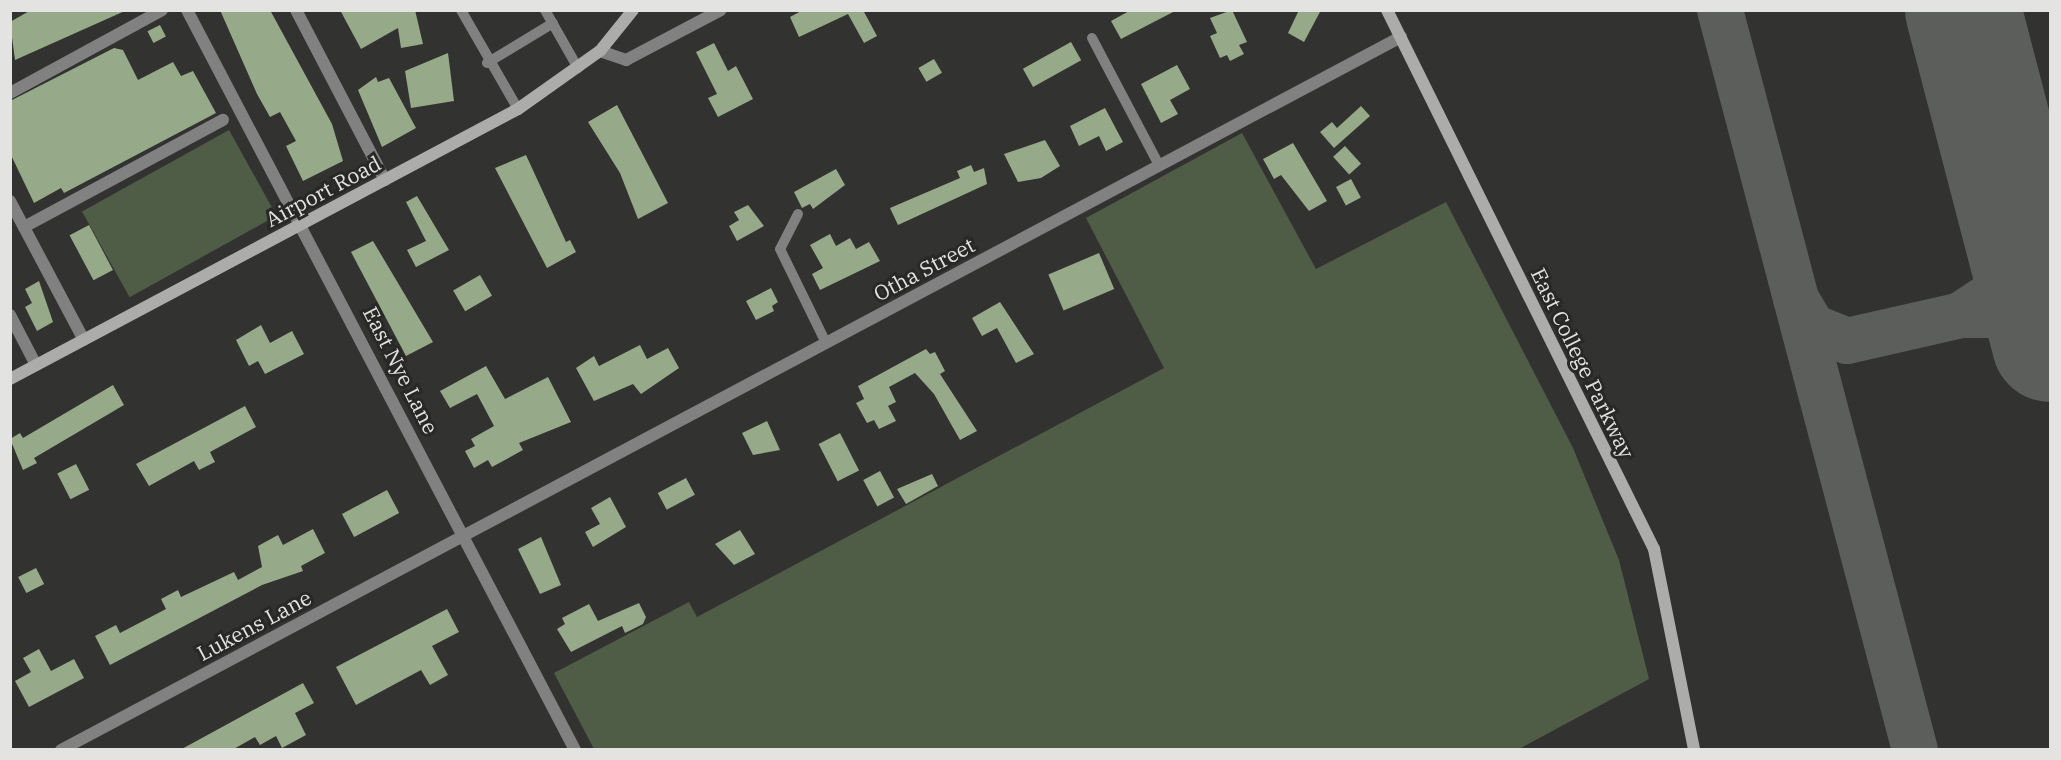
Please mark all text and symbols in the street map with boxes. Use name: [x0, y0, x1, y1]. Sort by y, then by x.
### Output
street label: Airport Road: [261, 150, 385, 232]
street label: Otha Street: [869, 232, 979, 306]
street label: East College Parkway: [1526, 264, 1640, 462]
street label: East Nye Lane: [358, 302, 444, 438]
street label: Lukens Lane: [193, 584, 315, 666]

